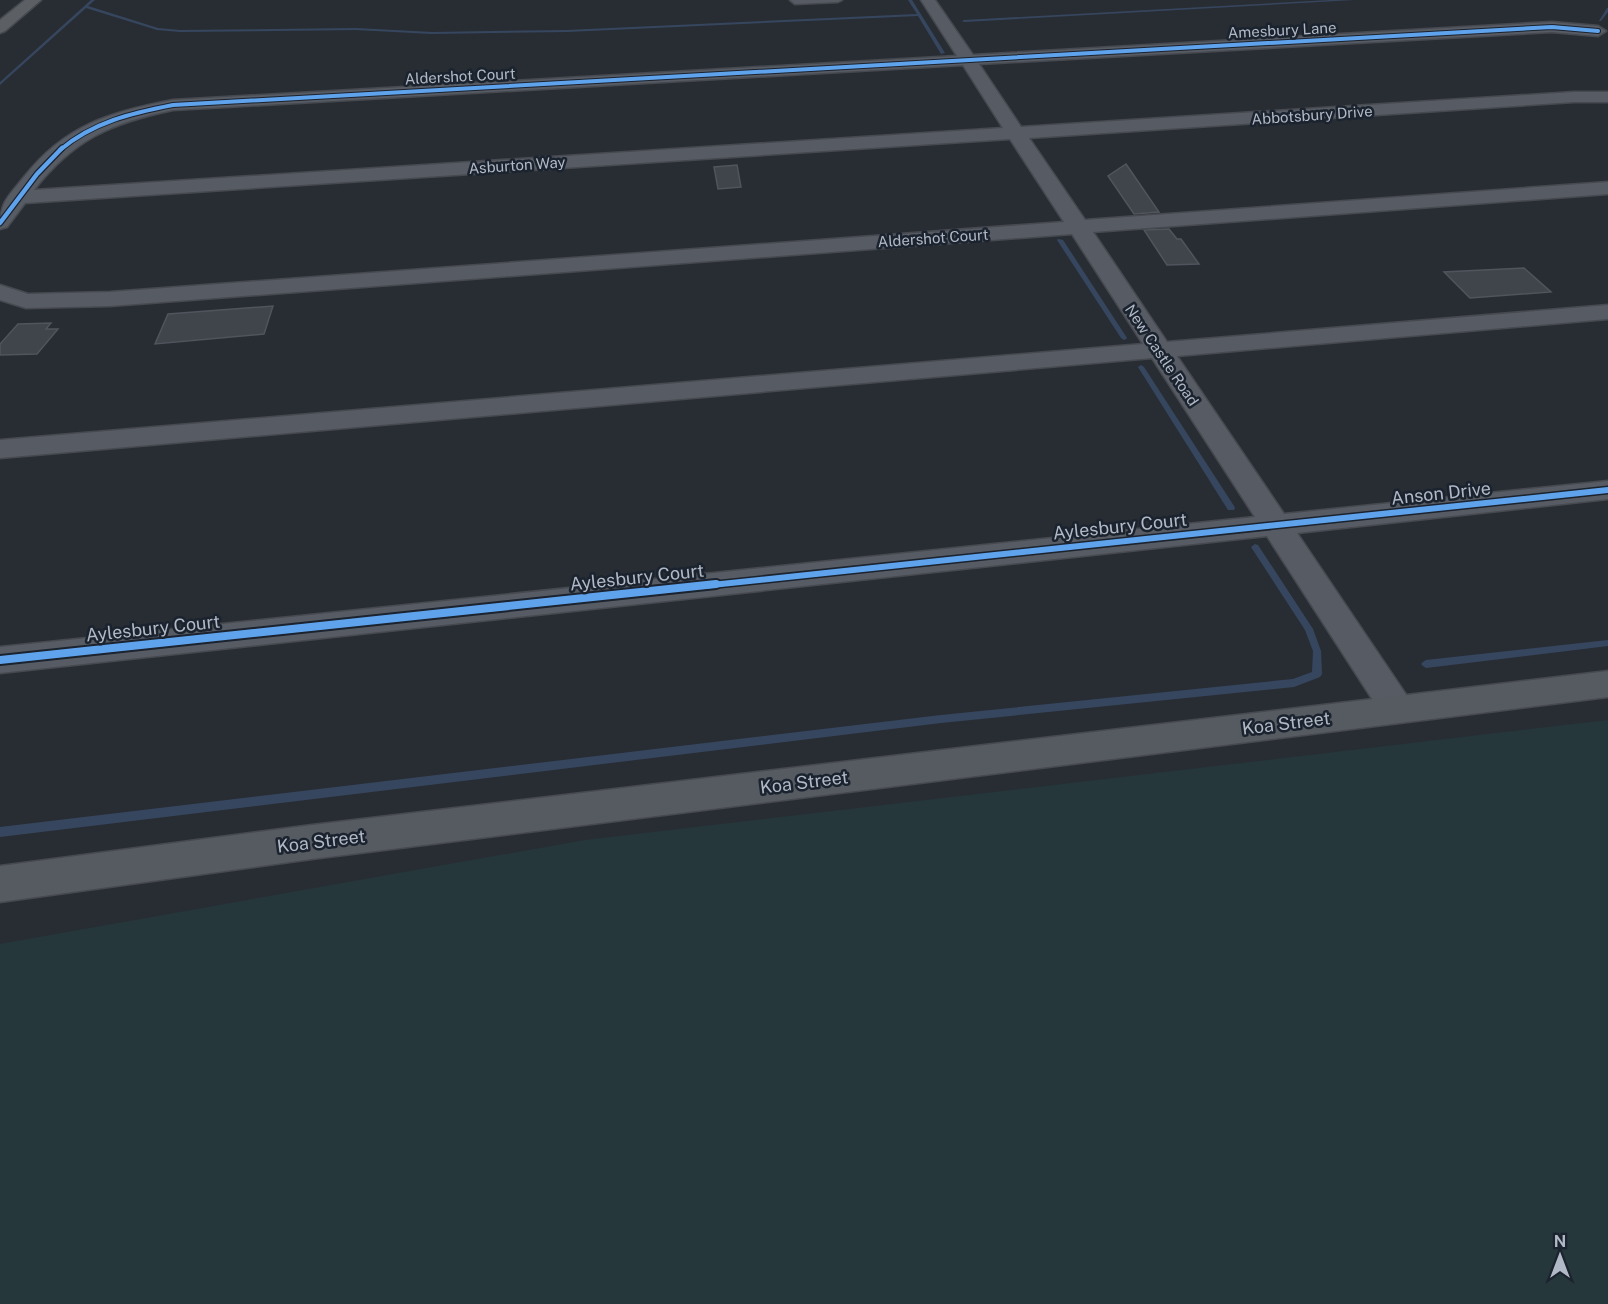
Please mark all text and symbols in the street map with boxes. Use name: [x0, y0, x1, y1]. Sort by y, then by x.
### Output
street label: Amesbury Lane: [1227, 19, 1337, 41]
street label: Aldershot Court: [404, 65, 516, 87]
street label: Abbotsbury Drive: [1251, 102, 1373, 128]
street label: Asburton Way: [468, 153, 566, 177]
street label: Aldershot Court: [877, 226, 989, 250]
street label: New Castle Road: [1122, 301, 1202, 409]
street label: Anson Drive: [1390, 477, 1492, 509]
street label: Aylesbury Court: [1052, 509, 1188, 543]
street label: Aylesbury Court: [569, 560, 705, 594]
street label: Aylesbury Court: [85, 611, 221, 645]
street label: Koa Street: [1241, 707, 1331, 739]
street label: Koa Street: [759, 766, 849, 798]
street label: Koa Street: [276, 825, 366, 857]
north arrow: [1530, 1226, 1590, 1286]
text: N: [1554, 1232, 1566, 1251]

